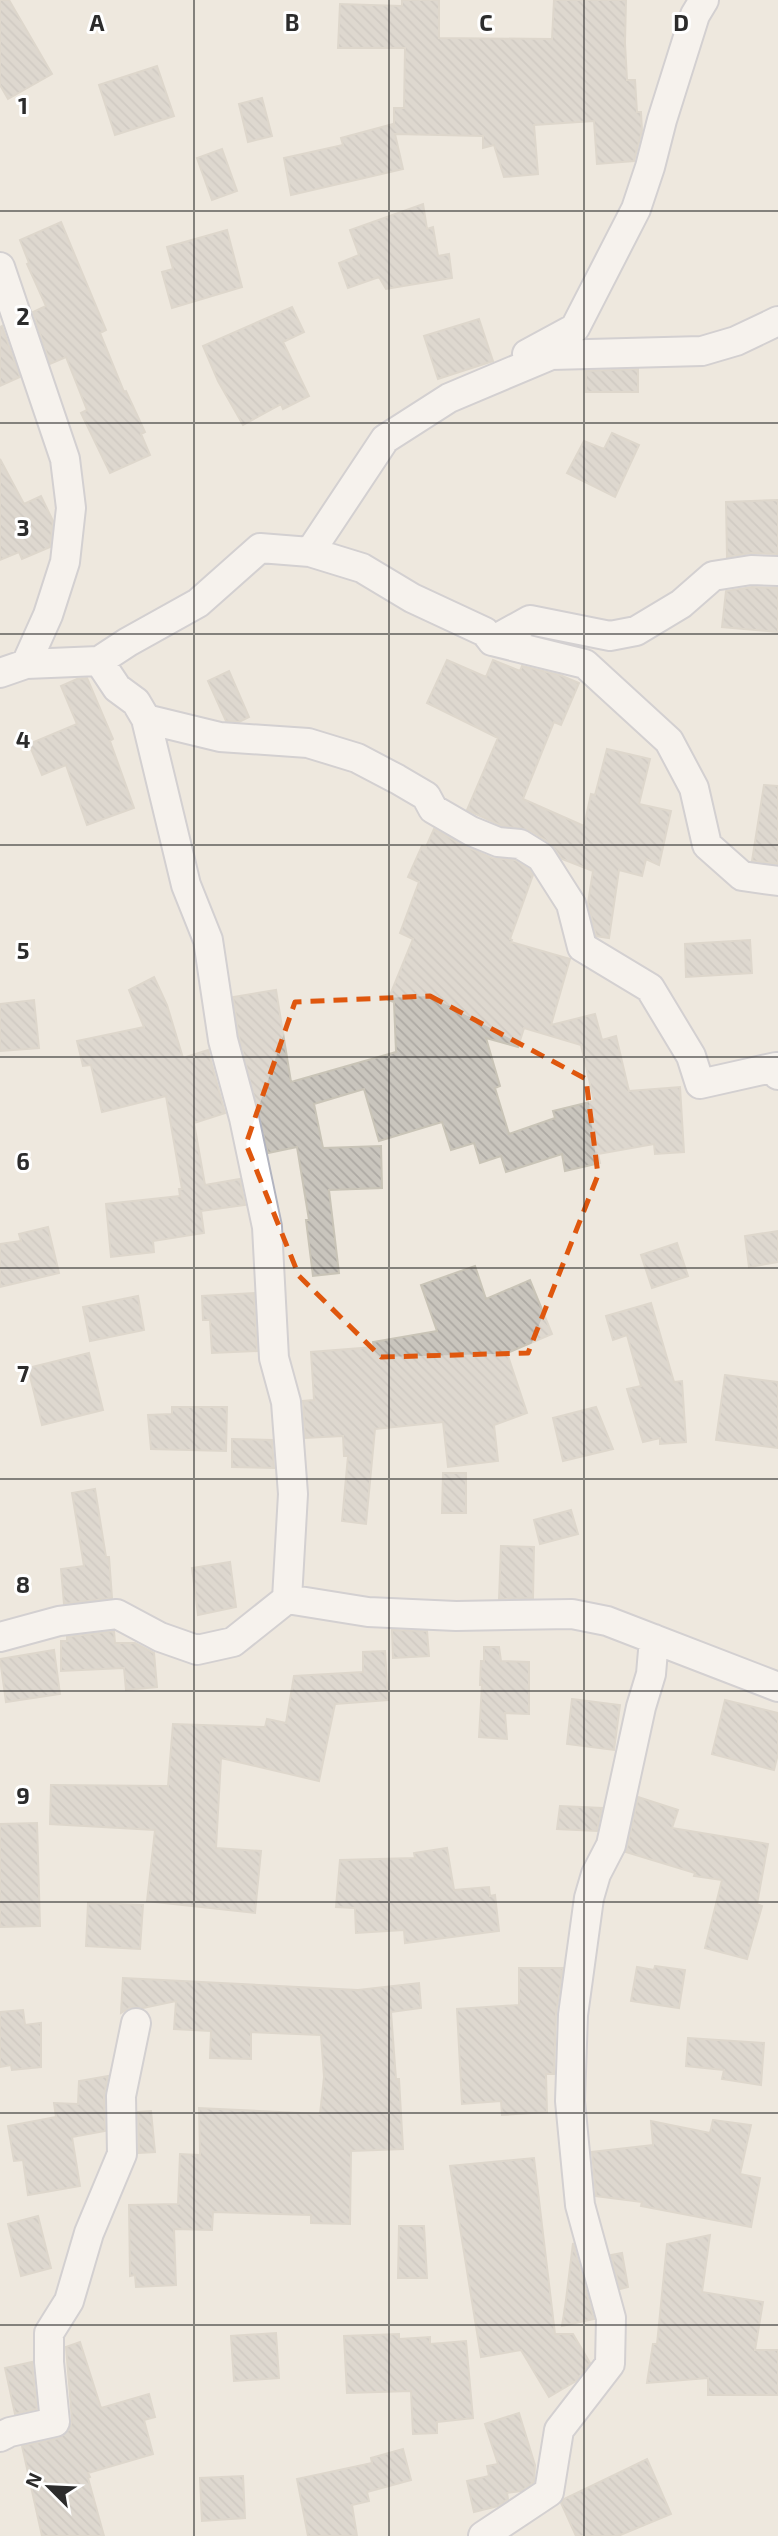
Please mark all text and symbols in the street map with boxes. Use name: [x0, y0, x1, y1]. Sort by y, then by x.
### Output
text: A: [89, 8, 105, 36]
text: B: [285, 8, 299, 36]
text: C: [479, 8, 493, 36]
text: D: [673, 8, 689, 36]
text: 1: [18, 91, 28, 119]
text: 2: [16, 302, 30, 330]
text: 3: [16, 513, 30, 541]
text: 4: [16, 725, 30, 753]
text: 5: [17, 936, 29, 964]
text: 6: [16, 1147, 30, 1175]
text: 7: [17, 1359, 29, 1387]
text: 8: [16, 1570, 30, 1598]
text: 9: [16, 1781, 30, 1809]
north arrow: [14, 2452, 84, 2522]
text: N: [20, 2469, 46, 2491]

